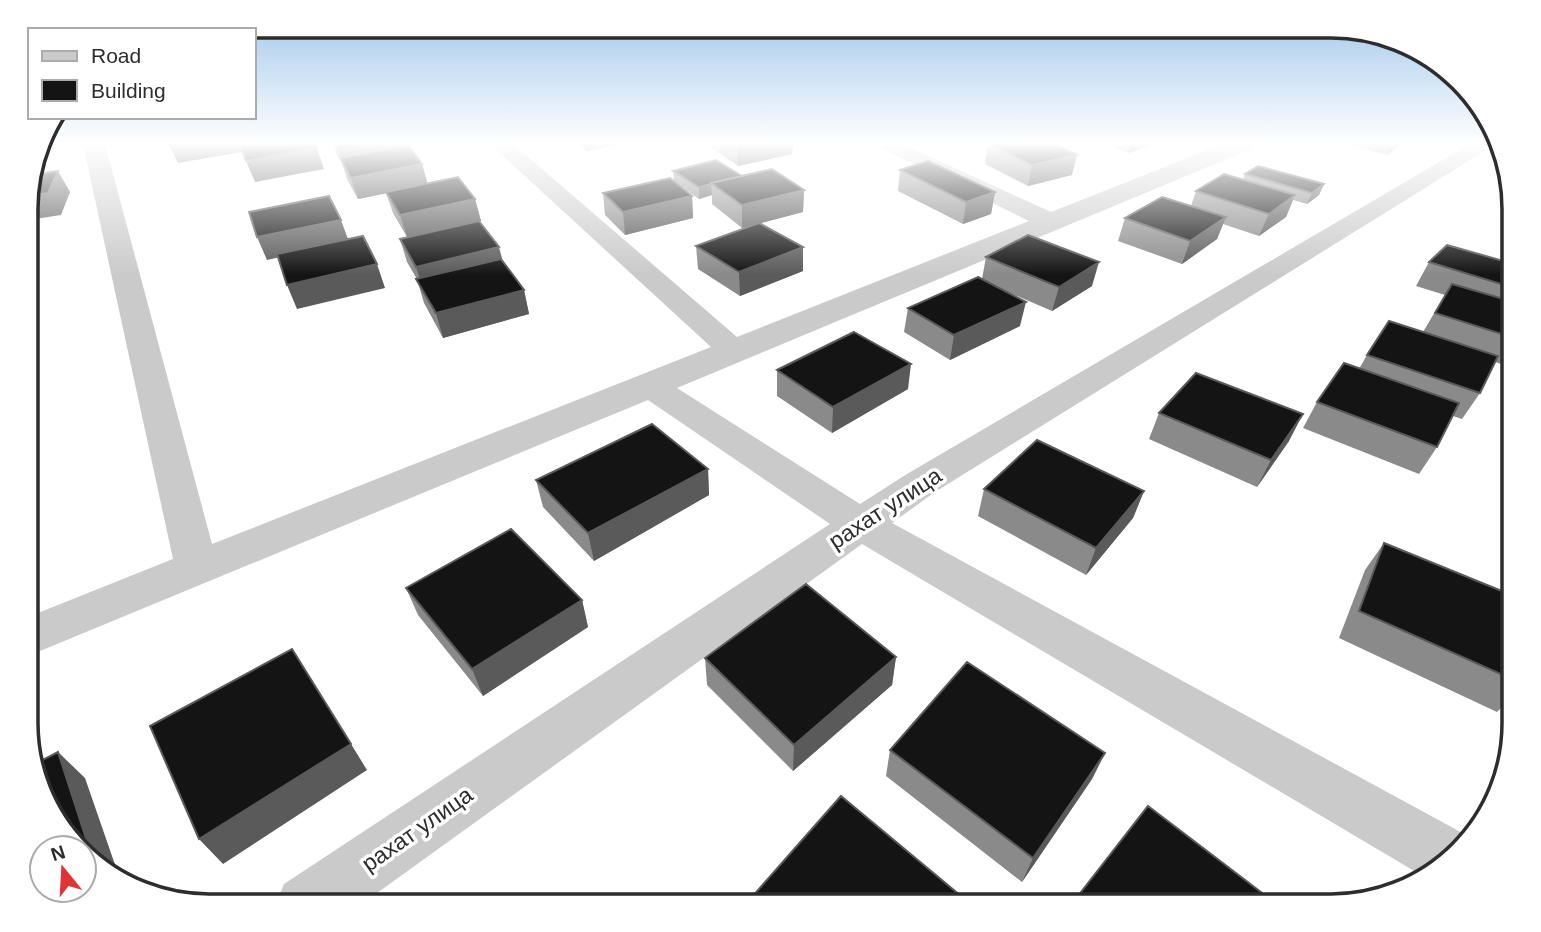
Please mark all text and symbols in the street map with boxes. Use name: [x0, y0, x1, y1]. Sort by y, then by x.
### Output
legend: [28, 28, 256, 119]
text: Road: [91, 44, 141, 67]
text: Building: [91, 79, 166, 102]
street label: рахат улица: [824, 462, 946, 554]
street label: рахат улица: [357, 781, 478, 877]
north arrow: [28, 834, 98, 904]
text: N: [48, 841, 68, 865]

